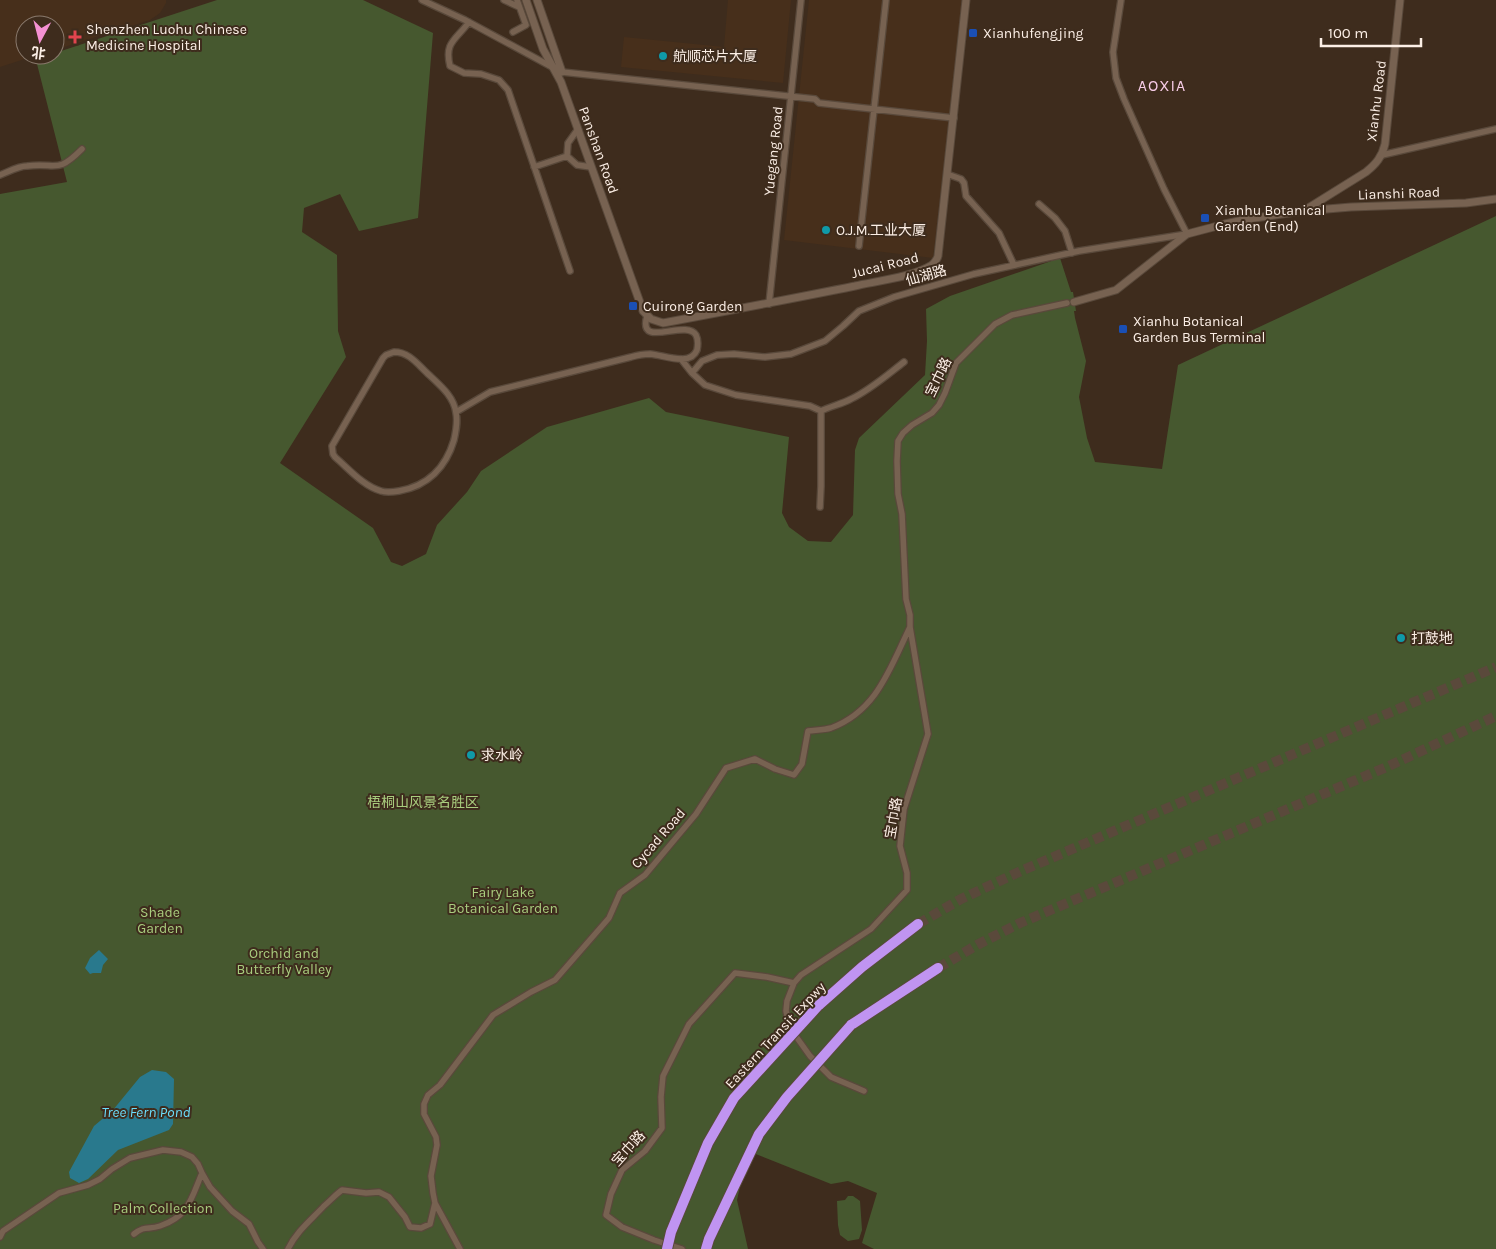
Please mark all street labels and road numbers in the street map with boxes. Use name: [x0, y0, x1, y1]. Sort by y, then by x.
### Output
street label: Xianhu Road: [1363, 59, 1390, 143]
street label: Panshan Road: [575, 104, 622, 196]
street label: Yuegang Road: [760, 105, 787, 197]
street label: Lianshi Road: [1358, 184, 1440, 203]
street label: Jucai Road: [850, 249, 921, 282]
street label: 仙湖路: [904, 262, 949, 289]
street label: 宝巾路: [922, 355, 955, 400]
street label: 宝巾路: [881, 796, 906, 840]
street label: Cycad Road: [628, 805, 689, 872]
street label: Eastern Transit Expwy: [722, 978, 829, 1092]
street label: 宝巾路: [608, 1127, 649, 1170]

